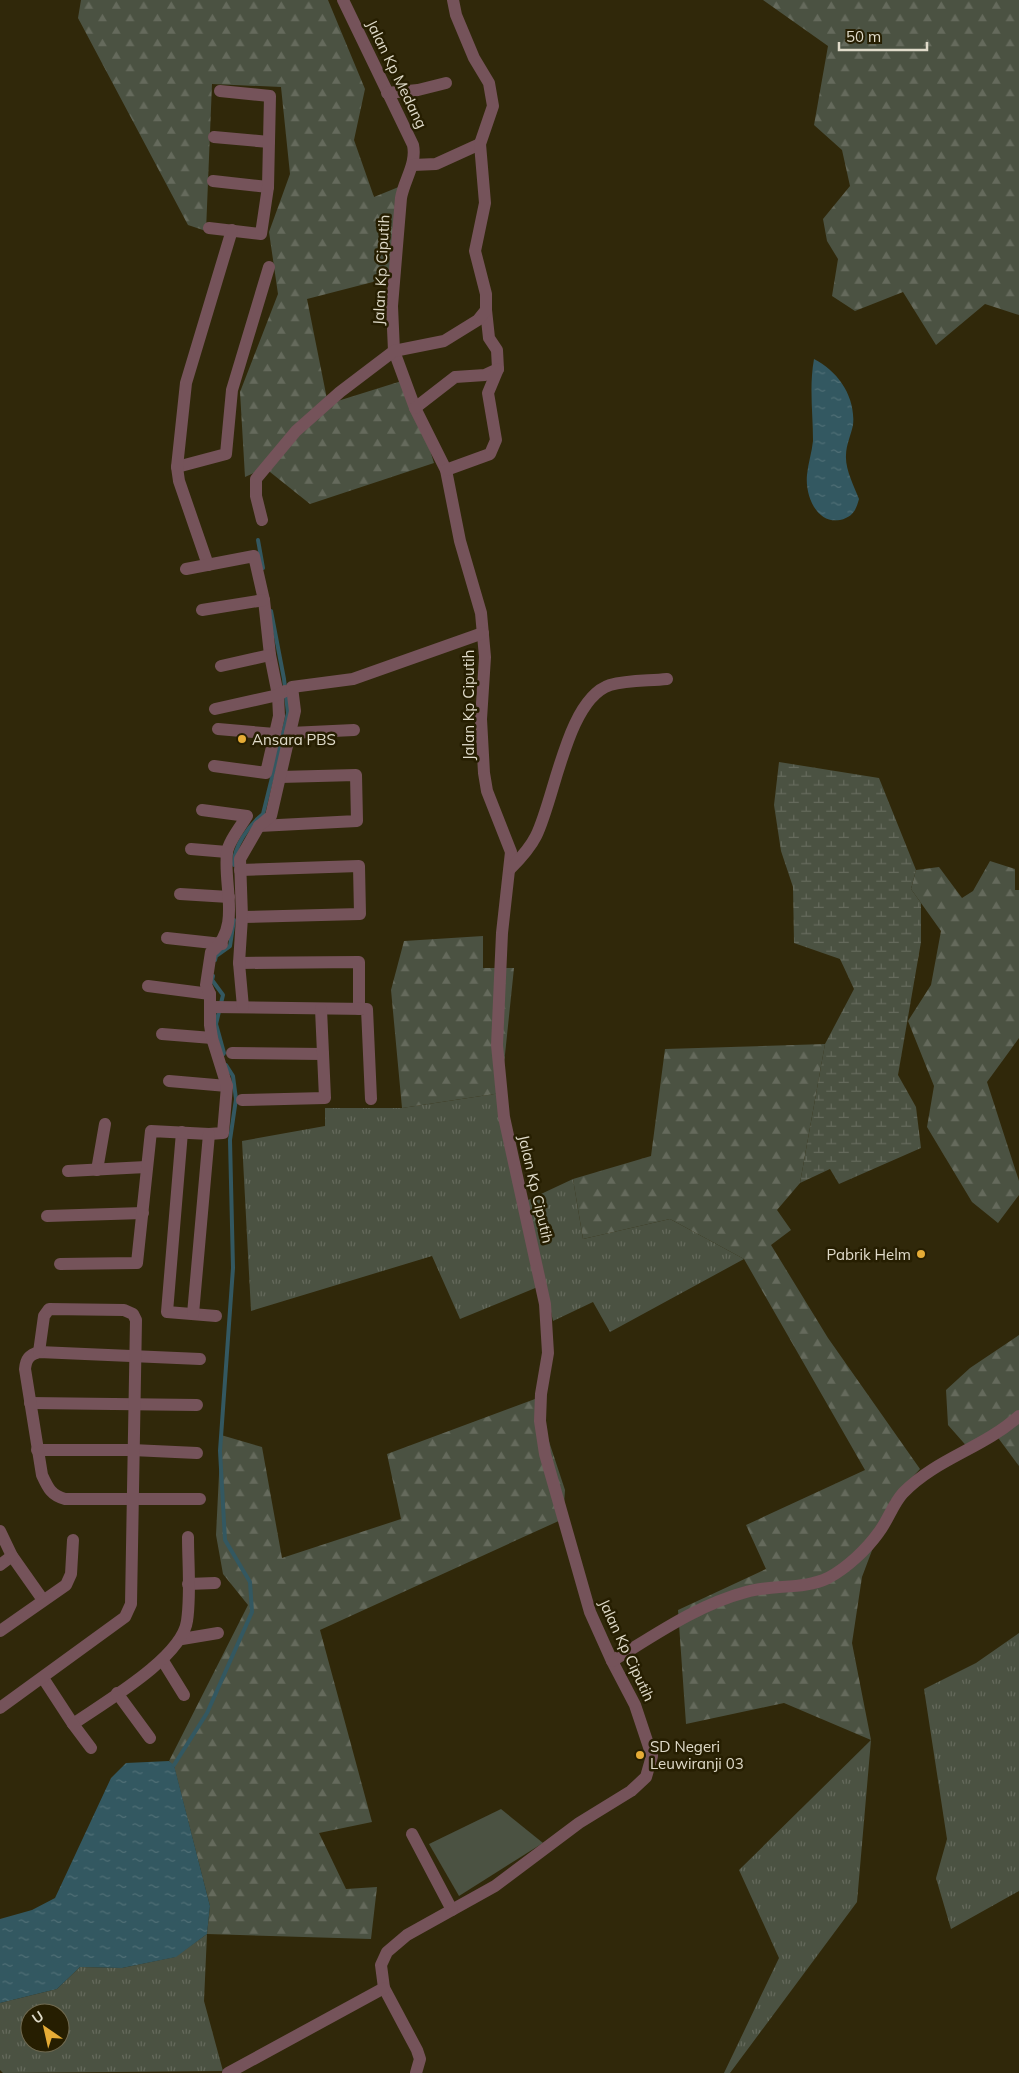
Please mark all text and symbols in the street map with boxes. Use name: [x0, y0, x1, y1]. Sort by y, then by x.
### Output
street label: Jalan Kp Medang: [362, 17, 432, 131]
scale bar: [839, 20, 926, 52]
text: 50 m: [846, 27, 881, 46]
street label: Jalan Kp Ciputih: [369, 214, 393, 326]
street label: Jalan Kp Ciputih: [459, 650, 478, 760]
place label: Ansara PBS: [252, 730, 336, 749]
marker: Ansara PBS: [236, 733, 248, 745]
street label: Jalan Kp Ciputih: [514, 1133, 558, 1245]
place label: Pabrik Helm: [827, 1245, 911, 1264]
marker: Pabrik Helm: [915, 1248, 927, 1260]
street label: Jalan Kp Ciputih: [595, 1596, 659, 1704]
place label: SD Negeri Leuwiranji 03: [650, 1737, 744, 1773]
marker: SD Negeri Leuwiranji 03: [634, 1749, 646, 1761]
north arrow: [20, 2003, 70, 2053]
text: U: [28, 2007, 47, 2028]

